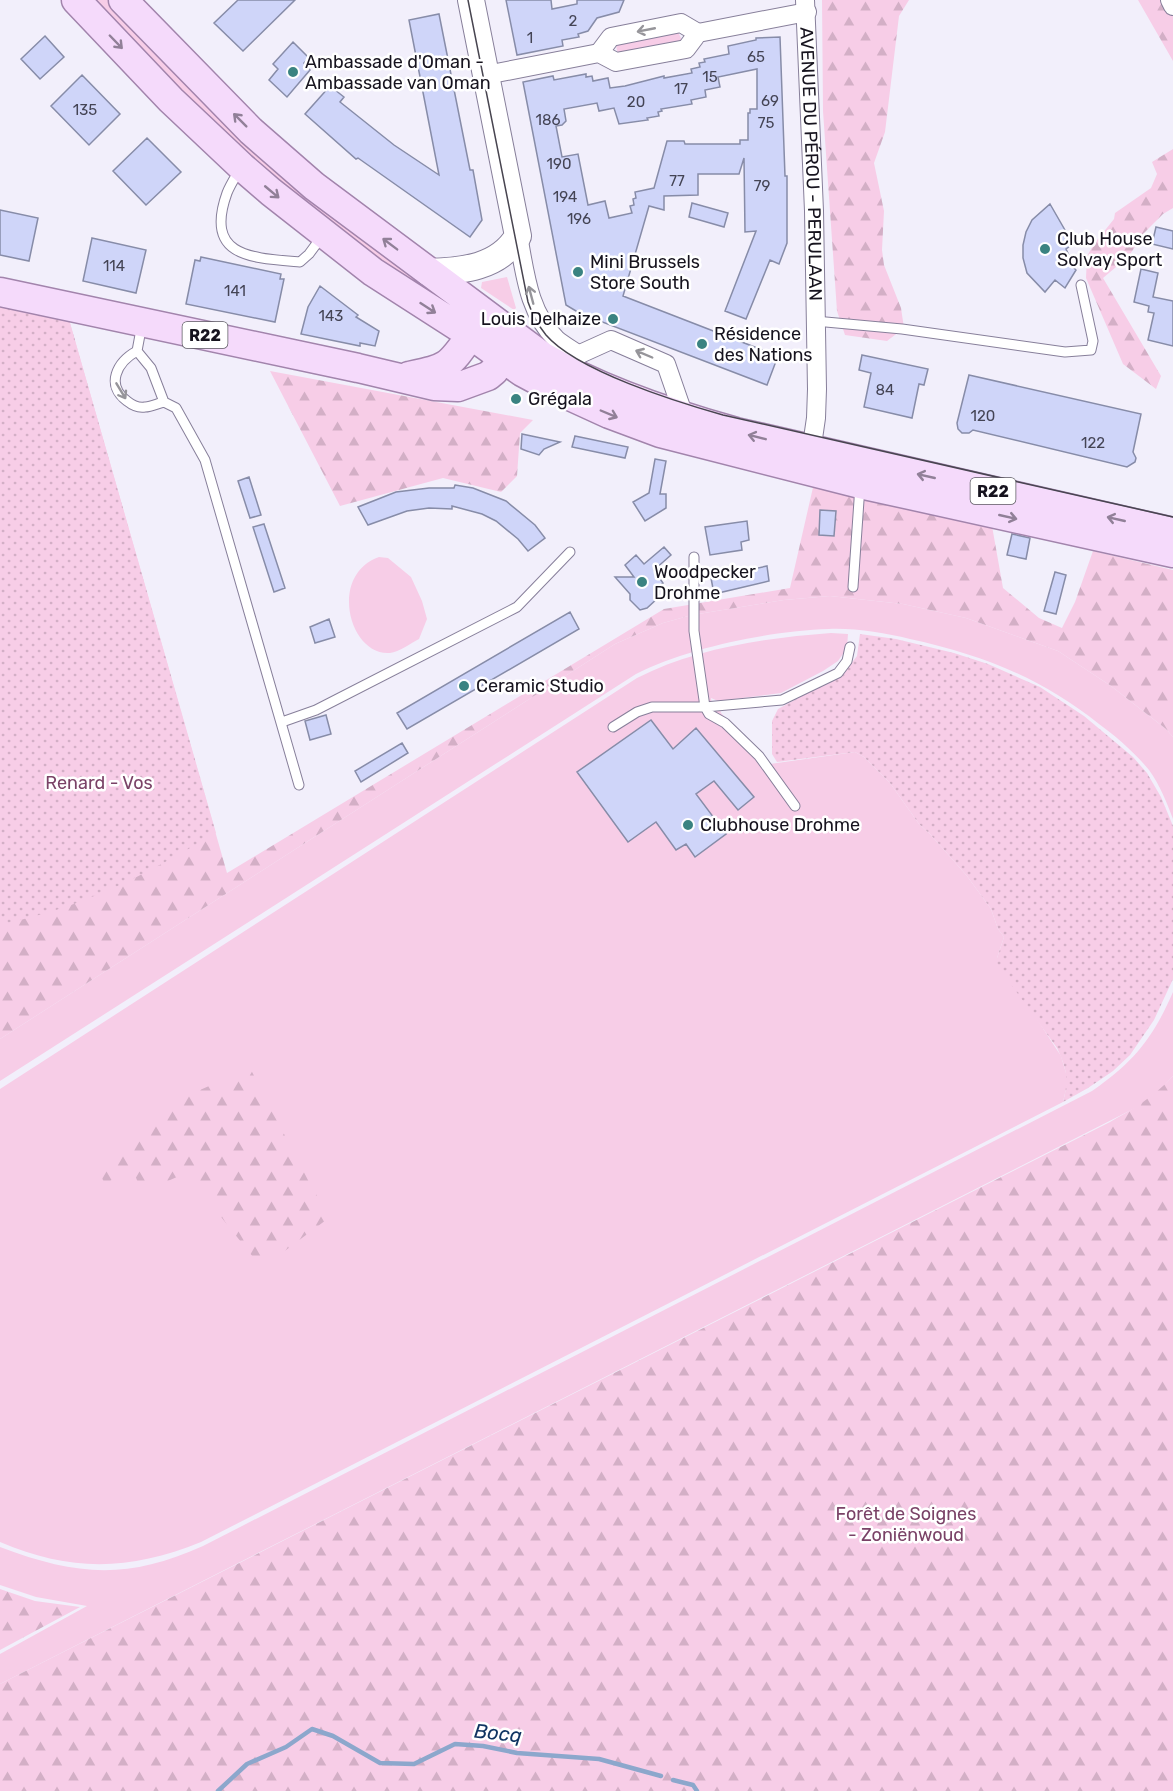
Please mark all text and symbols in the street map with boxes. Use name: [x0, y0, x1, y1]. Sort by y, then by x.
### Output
house number: 2: [569, 12, 578, 30]
one-way arrow: [637, 25, 656, 36]
street label: AVENUE DU PÉROU - PERULAAN: [795, 26, 827, 301]
house number: 1: [527, 29, 533, 47]
one-way arrow: [108, 35, 123, 50]
house number: 65: [747, 48, 765, 66]
place label: Ambassade d'Oman - Ambassade van Oman: [305, 51, 491, 94]
marker: Ambassade d'Oman - Ambassade van Oman: [286, 65, 300, 79]
house number: 15: [702, 68, 718, 86]
house number: 17: [674, 80, 688, 98]
house number: 69: [761, 92, 779, 110]
house number: 20: [627, 93, 645, 111]
house number: 135: [73, 101, 97, 119]
house number: 186: [535, 111, 561, 129]
one-way arrow: [233, 113, 247, 128]
house number: 75: [758, 114, 774, 132]
house number: 190: [547, 155, 571, 173]
house number: 77: [669, 172, 685, 190]
house number: 79: [754, 177, 770, 195]
one-way arrow: [264, 185, 279, 199]
house number: 194: [553, 188, 577, 206]
house number: 196: [567, 210, 591, 228]
place label: Club House Solvay Sport: [1057, 228, 1162, 271]
one-way arrow: [383, 238, 399, 250]
marker: Club House Solvay Sport: [1038, 242, 1052, 256]
place label: Mini Brussels Store South: [590, 251, 700, 294]
house number: 114: [103, 257, 125, 275]
marker: Mini Brussels Store South: [571, 265, 585, 279]
house number: 141: [224, 282, 246, 300]
one-way arrow: [524, 286, 536, 305]
one-way arrow: [419, 303, 436, 315]
house number: 143: [319, 307, 343, 325]
place label: Louis Delhaize: [481, 308, 601, 330]
marker: Louis Delhaize: [606, 312, 620, 326]
road number: R22: [182, 322, 228, 348]
place label: Résidence des Nations: [714, 323, 813, 366]
marker: Résidence des Nations: [695, 337, 709, 351]
one-way arrow: [635, 348, 653, 359]
house number: 84: [876, 381, 894, 399]
one-way arrow: [115, 382, 127, 399]
place label: Grégala: [528, 388, 592, 410]
marker: Grégala: [509, 392, 523, 406]
house number: 120: [971, 407, 995, 425]
one-way arrow: [599, 408, 617, 420]
one-way arrow: [748, 431, 767, 443]
house number: 122: [1081, 434, 1105, 452]
one-way arrow: [916, 470, 935, 482]
road number: R22: [970, 478, 1016, 504]
one-way arrow: [998, 511, 1017, 523]
one-way arrow: [1107, 513, 1126, 525]
place label: Woodpecker Drohme: [654, 561, 756, 604]
marker: Woodpecker Drohme: [635, 575, 649, 589]
place label: Ceramic Studio: [476, 675, 604, 697]
marker: Ceramic Studio: [457, 679, 471, 693]
park label: Renard - Vos: [45, 772, 153, 794]
place label: Clubhouse Drohme: [700, 814, 860, 836]
marker: Clubhouse Drohme: [681, 818, 695, 832]
park label: Forêt de Soignes - Zoniënwoud: [836, 1503, 976, 1546]
water label: Bocq: [473, 1719, 523, 1747]

